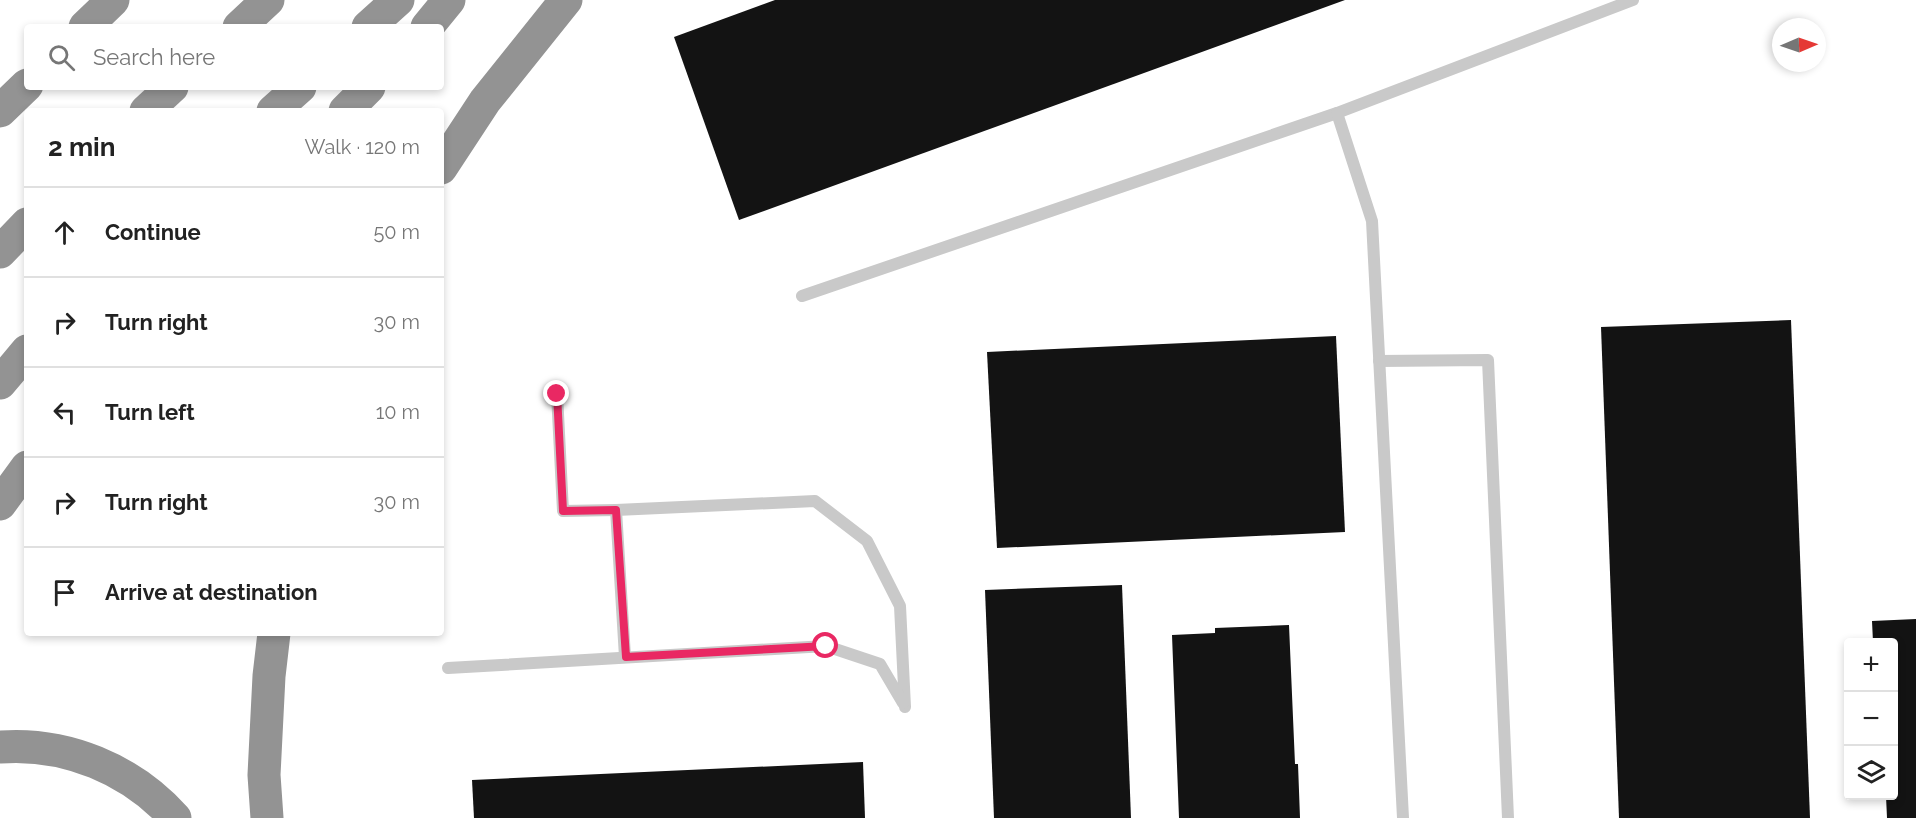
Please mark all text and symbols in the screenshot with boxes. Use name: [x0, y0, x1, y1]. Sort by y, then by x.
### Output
north arrow: [1772, 18, 1826, 72]
search box: [24, 24, 444, 90]
icon: search: [45, 41, 78, 74]
text: Search here: [93, 44, 215, 70]
text: 2 min: [48, 132, 115, 162]
text: Walk · 120 m: [305, 135, 420, 159]
icon: ahead: [48, 216, 81, 249]
text: Continue: [105, 219, 201, 245]
text: 50 m: [373, 220, 420, 244]
icon: right: [48, 306, 81, 339]
text: Turn right: [105, 309, 208, 335]
text: 30 m: [374, 310, 420, 334]
route end: [543, 380, 569, 406]
icon: left: [48, 396, 81, 429]
text: Turn left: [105, 399, 195, 425]
text: 10 m: [376, 400, 420, 424]
icon: right: [48, 486, 81, 519]
text: Turn right: [105, 489, 208, 515]
text: 30 m: [374, 490, 420, 514]
icon: arrive: [48, 576, 81, 609]
text: Arrive at destination: [105, 579, 318, 605]
route start: [812, 632, 838, 658]
map controls: [1844, 638, 1898, 800]
button: +: [1844, 638, 1898, 692]
button: −: [1844, 692, 1898, 746]
button: layers: [1844, 746, 1898, 800]

